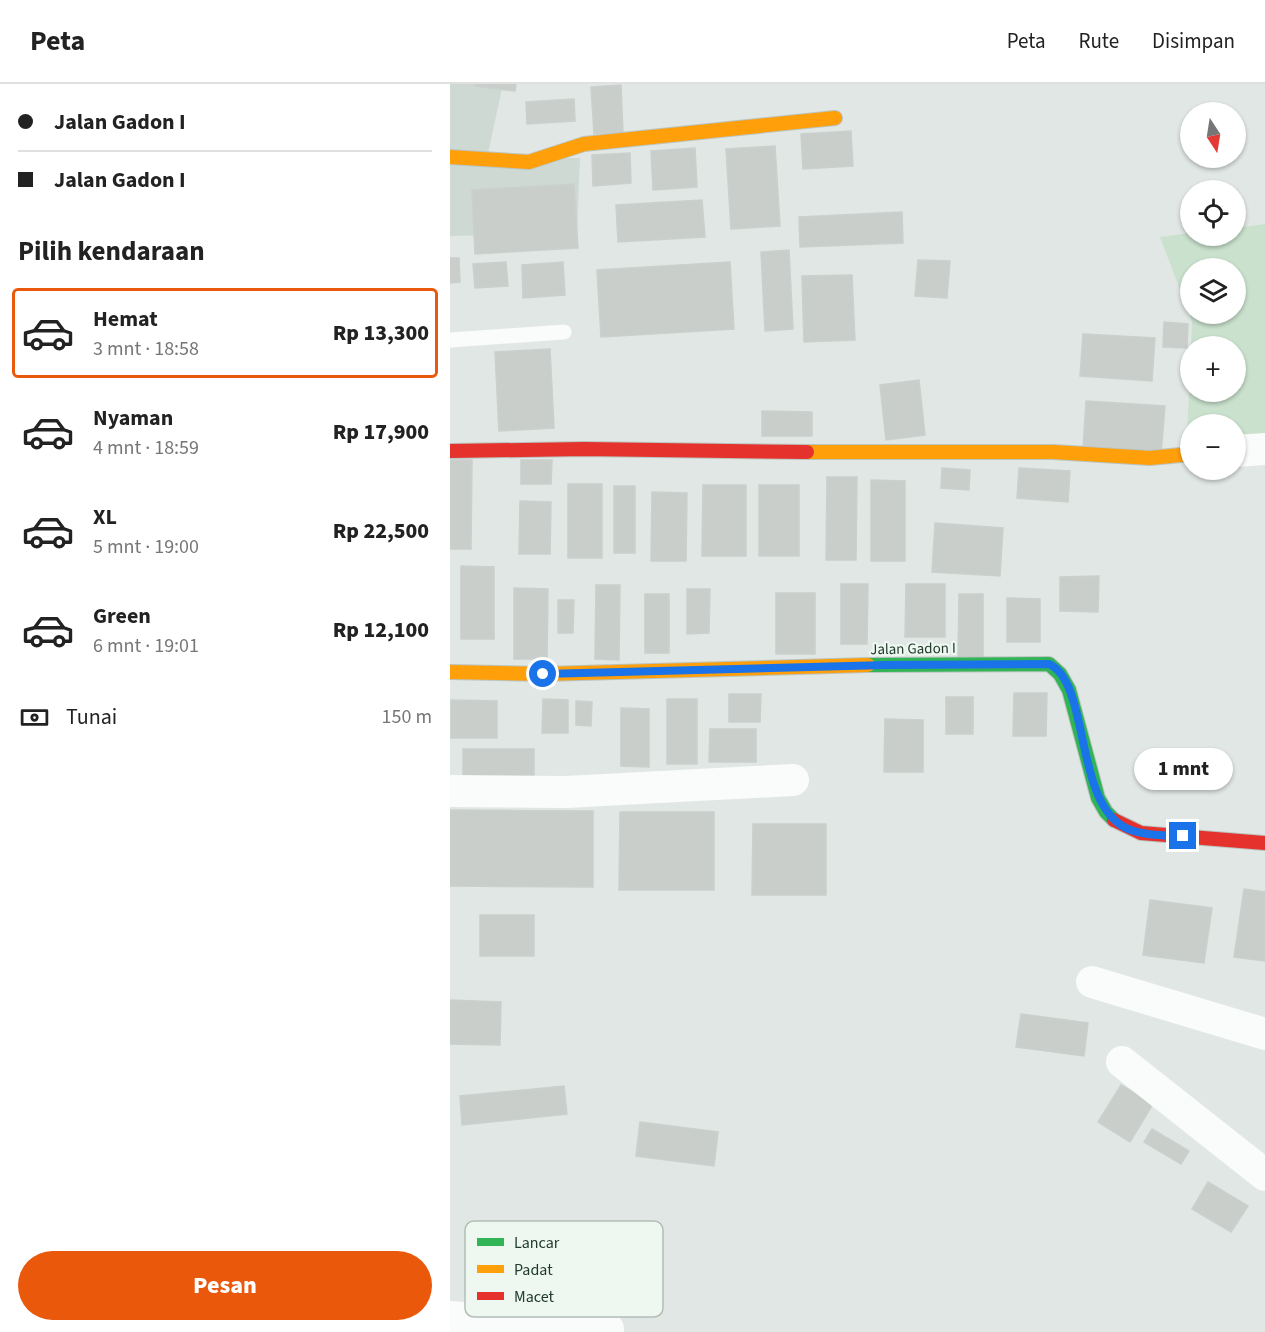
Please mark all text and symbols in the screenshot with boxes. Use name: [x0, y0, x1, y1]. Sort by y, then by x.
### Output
text: Peta: [30, 21, 85, 61]
text: Peta: [1007, 26, 1045, 56]
text: Rute: [1078, 26, 1119, 56]
text: Disimpan: [1152, 26, 1235, 56]
north arrow: [1180, 102, 1246, 168]
map controls: [1180, 102, 1246, 480]
text: Jalan Gadon I: [54, 106, 186, 138]
text: Jalan Gadon I: [54, 164, 186, 196]
button: locate: [1180, 180, 1246, 246]
text: Pilih kendaraan: [18, 232, 205, 271]
button: layers: [1180, 258, 1246, 324]
text: Hemat: [93, 303, 158, 335]
icon: car: [21, 306, 75, 360]
text: Rp 13,300: [333, 317, 429, 349]
text: 3 mnt · 18:58: [93, 335, 199, 363]
button: +: [1180, 336, 1246, 402]
text: Nyaman: [93, 402, 173, 434]
icon: car: [21, 405, 75, 459]
button: −: [1180, 414, 1246, 480]
text: Rp 17,900: [333, 416, 429, 448]
text: 4 mnt · 18:59: [93, 434, 199, 462]
text: XL: [93, 501, 117, 533]
icon: car: [21, 504, 75, 558]
text: Rp 22,500: [333, 515, 429, 547]
text: 5 mnt · 19:00: [93, 533, 199, 561]
text: Green: [93, 600, 151, 632]
icon: car: [21, 603, 75, 657]
text: Rp 12,100: [333, 614, 429, 646]
text: 6 mnt · 19:01: [93, 632, 199, 660]
street label: Jalan Gadon I: [870, 638, 956, 660]
route start: [529, 660, 556, 687]
icon: cash: [18, 701, 51, 734]
text: Tunai: [66, 701, 117, 733]
text: 150 m: [382, 703, 432, 731]
callout: 1 mnt: [1134, 749, 1233, 791]
text: 1 mnt: [1158, 755, 1209, 783]
route end: [1169, 822, 1196, 849]
legend: [465, 1221, 663, 1317]
text: Lancar: [514, 1232, 560, 1254]
button: Pesan: [18, 1251, 432, 1320]
text: Padat: [514, 1259, 553, 1281]
text: Macet: [514, 1286, 554, 1308]

